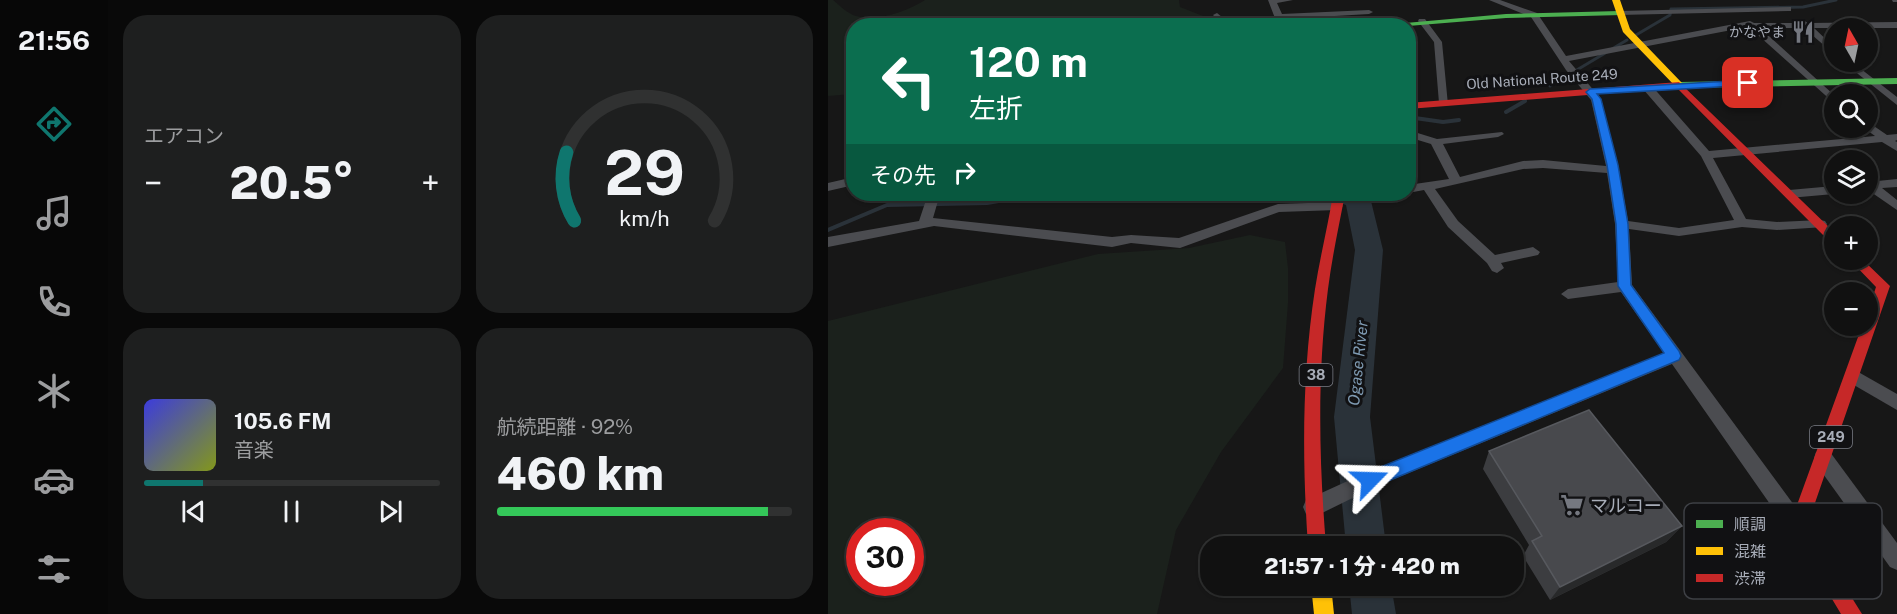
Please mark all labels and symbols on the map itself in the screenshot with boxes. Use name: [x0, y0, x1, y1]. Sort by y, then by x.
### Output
north arrow: [1824, 18, 1878, 72]
restaurant icon: かなやま: [1790, 19, 1816, 45]
place label: かなやま: [1729, 24, 1785, 40]
pin: [1722, 57, 1773, 108]
street label: Old National Route 249: [1466, 66, 1618, 92]
water label: Ogase River: [1344, 318, 1372, 407]
road number: 38: [1300, 364, 1332, 386]
road number: 249: [1810, 426, 1852, 448]
position arrow: [1338, 448, 1402, 512]
supermarket icon: マルコー: [1559, 492, 1585, 518]
place label: マルコー: [1590, 495, 1662, 516]
legend: [1684, 503, 1882, 599]
text: 順調: [1734, 515, 1766, 534]
speed limit sign: 30: [846, 518, 924, 596]
text: 混雑: [1734, 542, 1766, 561]
text: 渋滞: [1734, 569, 1766, 588]

